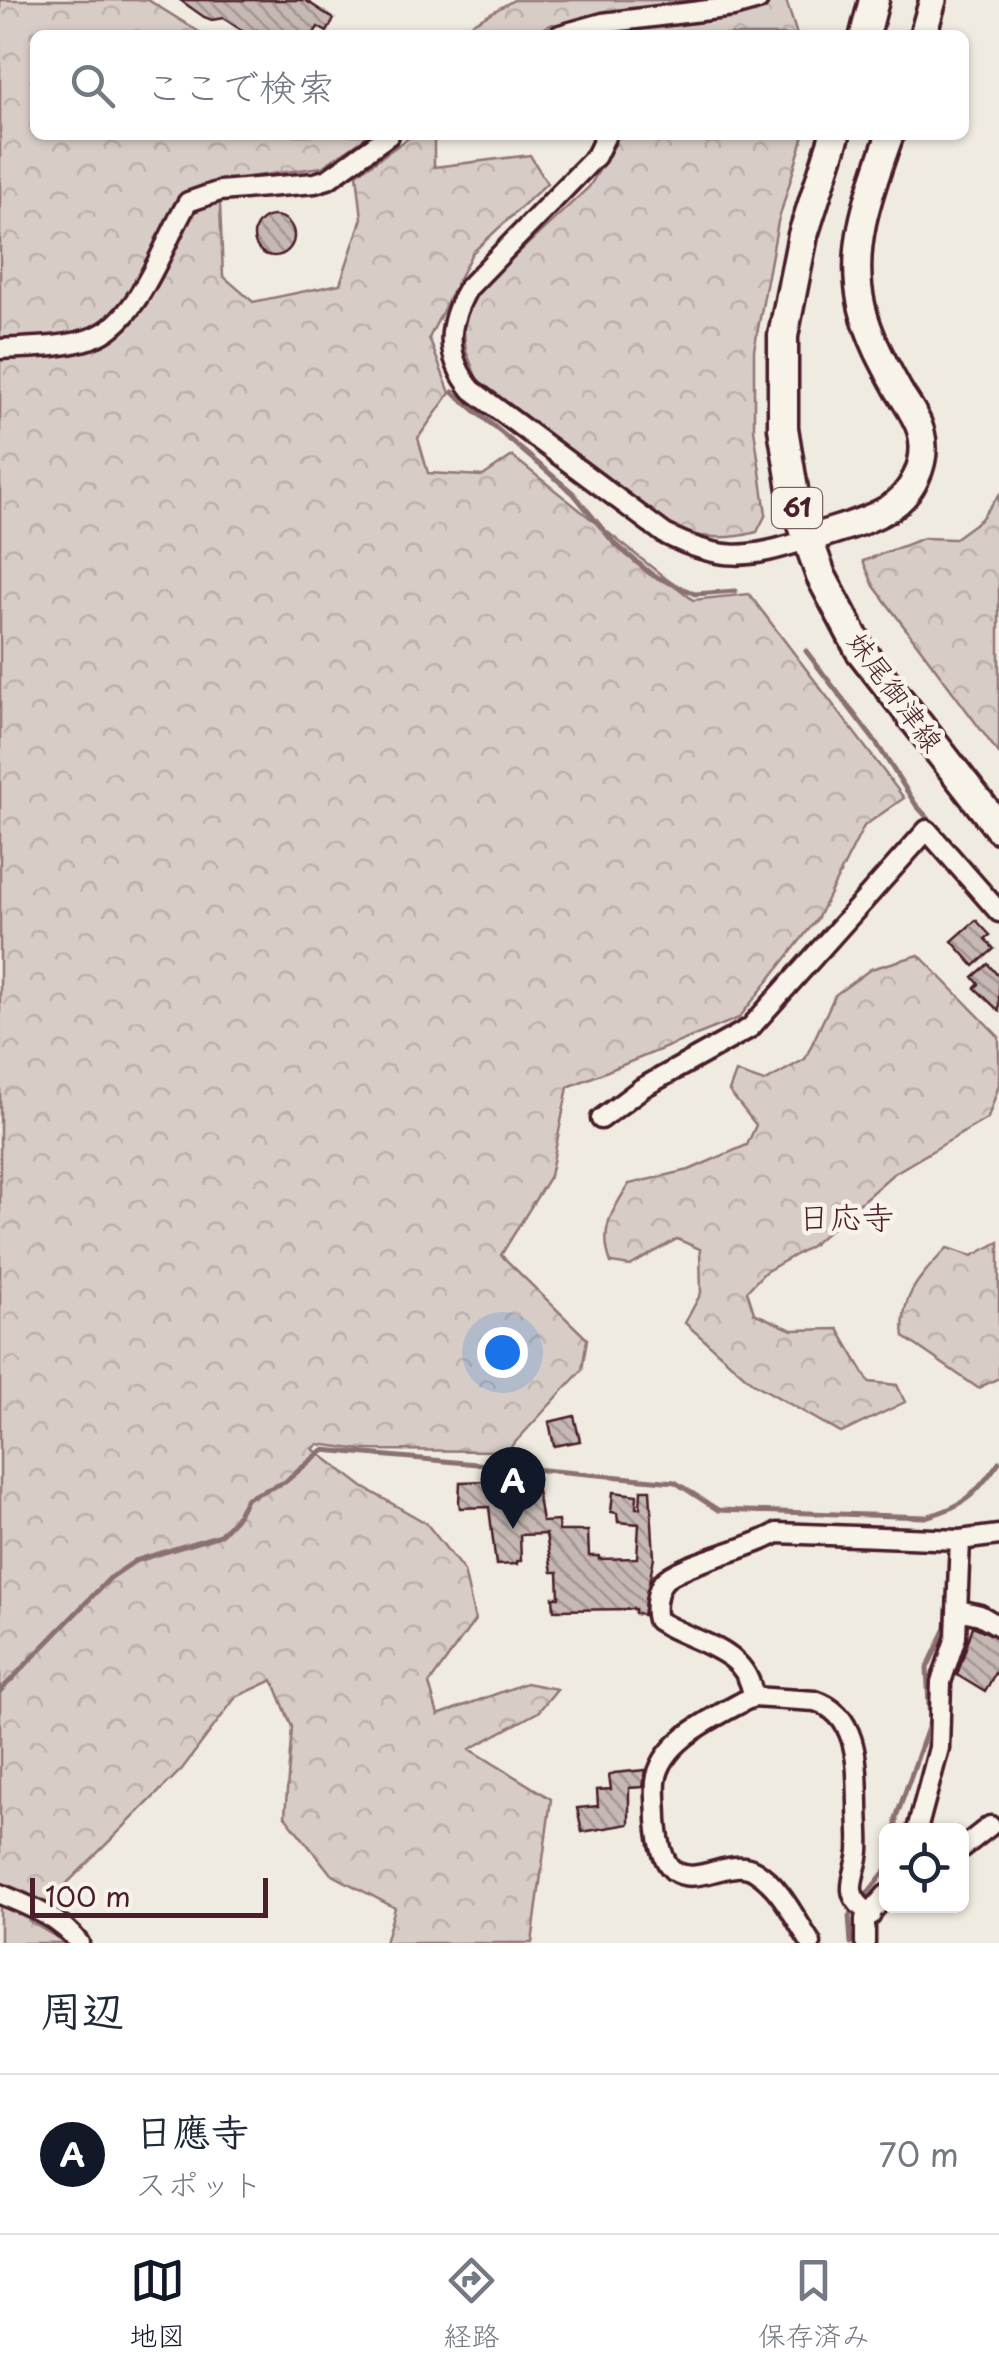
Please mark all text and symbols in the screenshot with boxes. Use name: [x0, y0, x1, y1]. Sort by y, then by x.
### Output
search box: [30, 30, 969, 140]
text: ここで検索: [145, 57, 335, 114]
icon: search: [65, 58, 120, 113]
road number: 61: [772, 488, 822, 528]
street label: 妹尾御津線: [838, 622, 955, 760]
district label: 日応寺: [798, 1192, 894, 1240]
your location: [477, 1327, 528, 1378]
pin: A: [480, 1446, 546, 1529]
map controls: [879, 1823, 969, 1913]
button: locate: [879, 1823, 969, 1913]
scale bar: [30, 1873, 268, 1918]
text: 100 m: [45, 1874, 131, 1917]
text: 周辺: [40, 1977, 124, 2040]
text: 日應寺: [135, 2102, 249, 2159]
text: A: [60, 2130, 85, 2178]
text: 70 m: [879, 2130, 959, 2178]
text: スポット: [135, 2159, 263, 2207]
tab: 地図: [129, 2253, 185, 2356]
tab: 経路: [443, 2253, 500, 2356]
tab: 保存済み: [758, 2253, 870, 2356]

